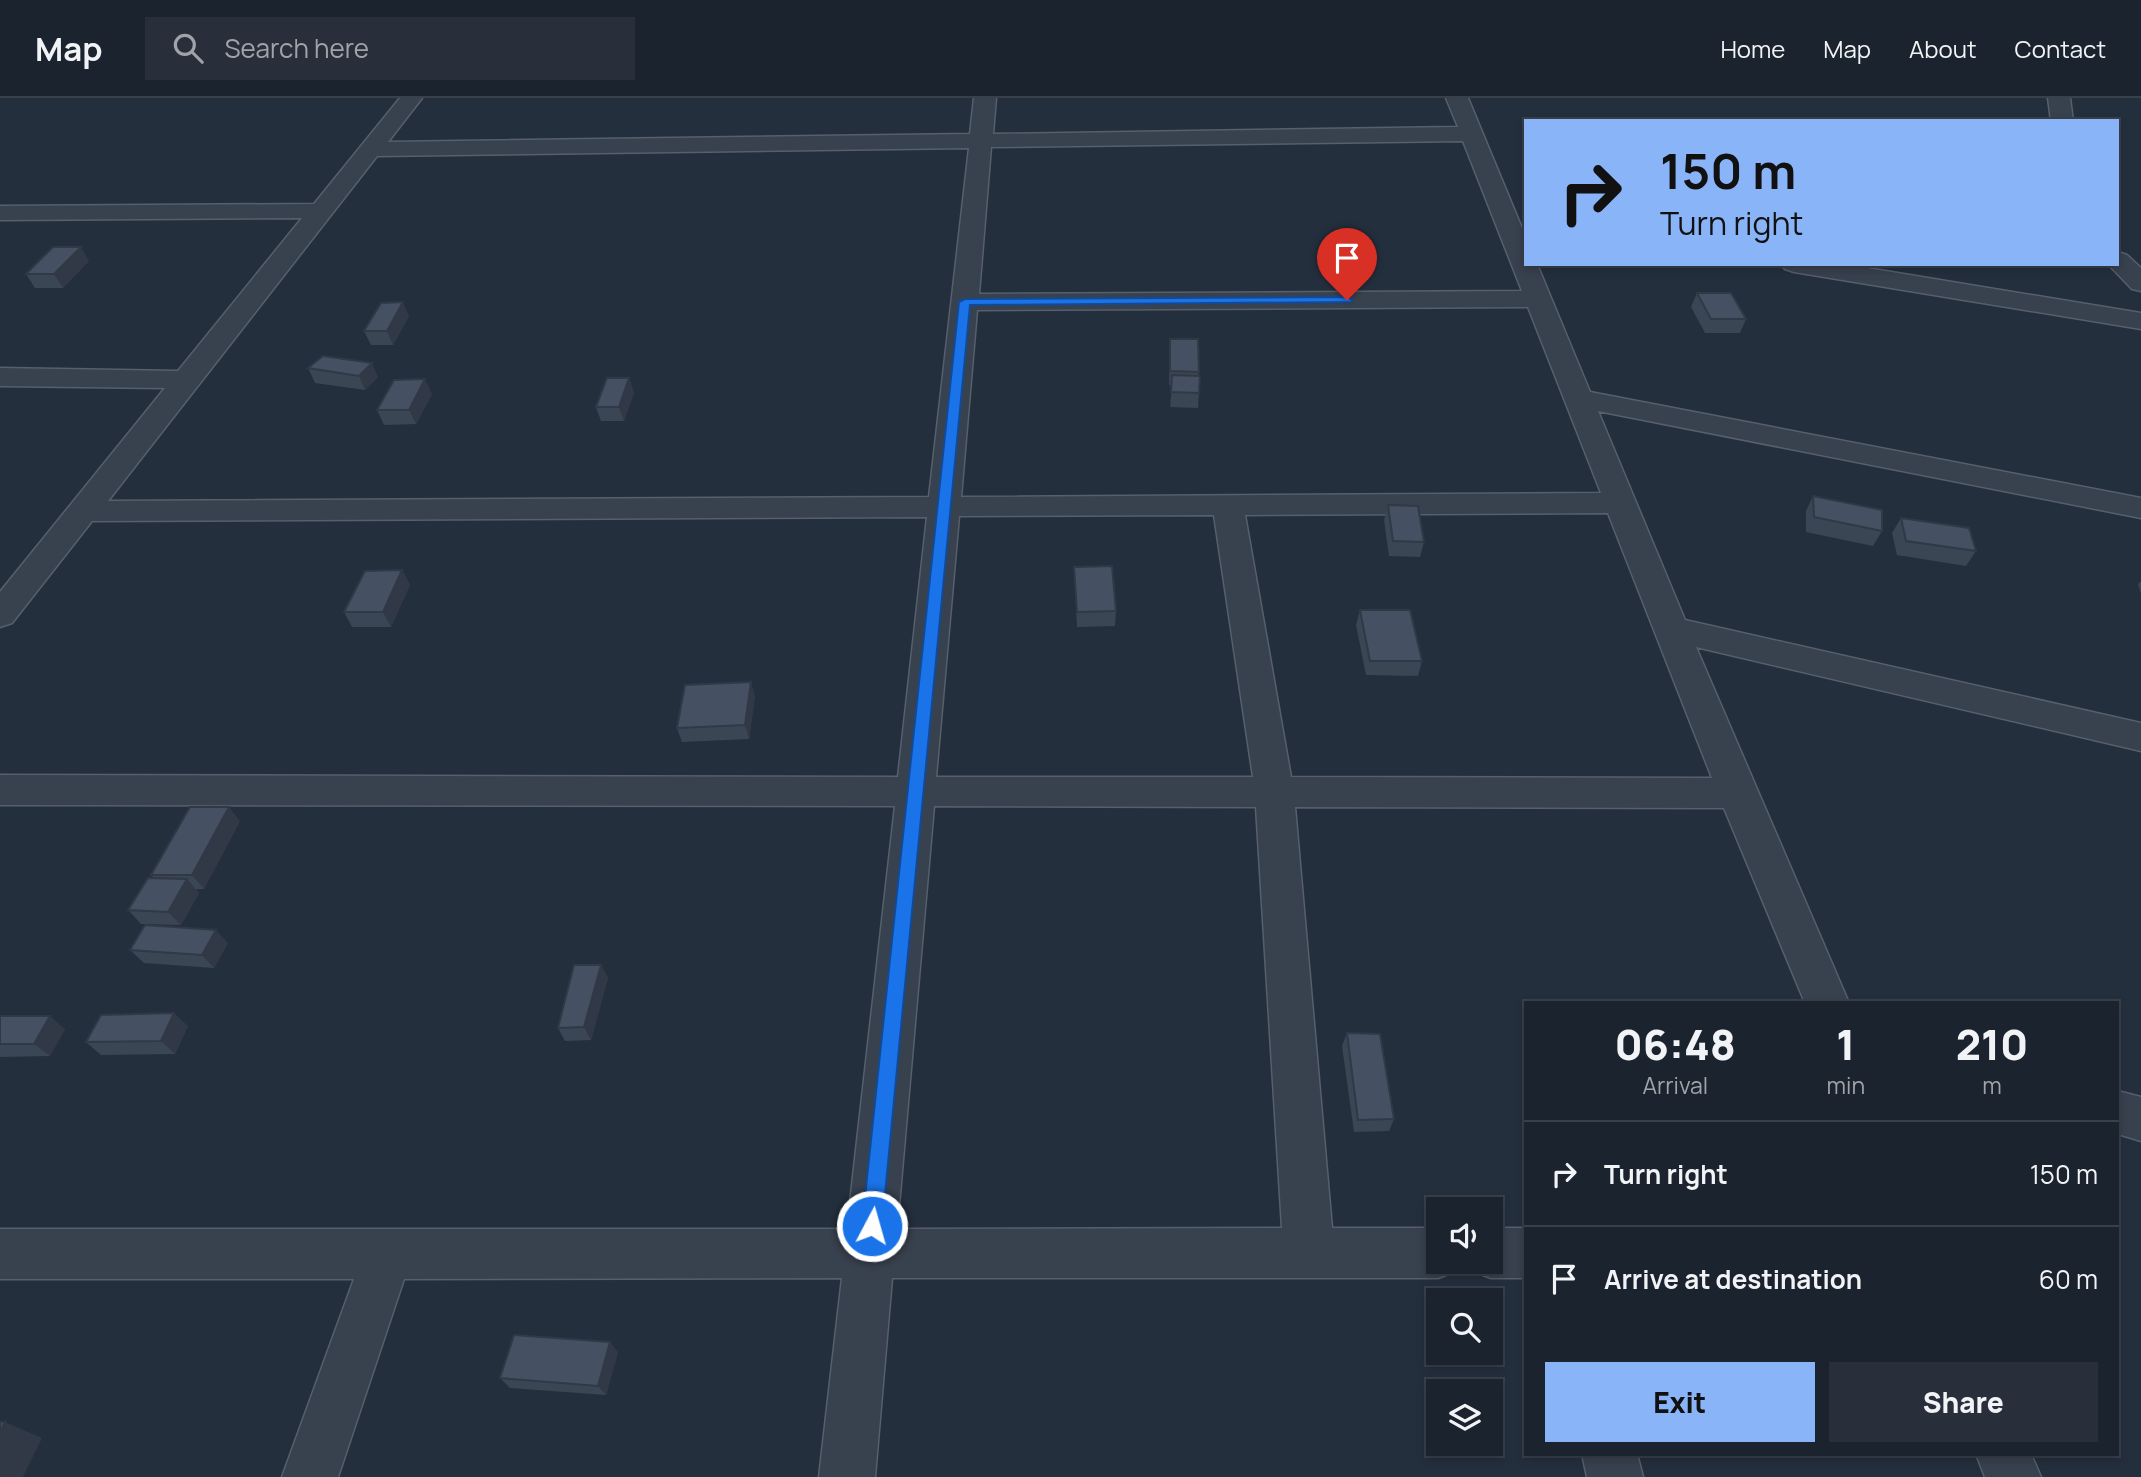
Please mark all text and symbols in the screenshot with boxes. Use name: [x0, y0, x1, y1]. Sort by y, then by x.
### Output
search box: [145, 17, 635, 80]
text: Map: [35, 26, 103, 71]
icon: search: [169, 29, 207, 67]
text: Search here: [225, 30, 369, 66]
text: Home: [1720, 32, 1785, 65]
text: Map: [1823, 32, 1871, 65]
text: About: [1909, 32, 1977, 65]
text: Contact: [2015, 32, 2106, 65]
text: 150 m: [1660, 137, 1796, 204]
icon: right: [1545, 147, 1636, 238]
text: Turn right: [1660, 201, 1803, 245]
pin: [1317, 228, 1377, 300]
icon: arrive: [1328, 239, 1366, 277]
text: 06:48: [1615, 1015, 1736, 1073]
text: 1: [1836, 1015, 1855, 1073]
text: 210: [1956, 1015, 2028, 1073]
text: Arrival: [1642, 1069, 1708, 1101]
text: min: [1827, 1069, 1865, 1101]
text: m: [1982, 1069, 2002, 1101]
icon: right: [1545, 1155, 1583, 1193]
text: Turn right: [1604, 1156, 1728, 1192]
text: 150 m: [2030, 1156, 2098, 1192]
position arrow: [835, 1189, 909, 1263]
map controls: [1426, 1197, 1503, 1456]
button: sound: [1426, 1197, 1503, 1274]
icon: arrive: [1545, 1260, 1583, 1298]
text: Arrive at destination: [1604, 1261, 1862, 1297]
text: 60 m: [2039, 1261, 2098, 1297]
button: search: [1426, 1288, 1503, 1365]
button: Exit: [1545, 1362, 1815, 1442]
button: Share: [1829, 1362, 2098, 1442]
button: layers: [1426, 1379, 1503, 1456]

